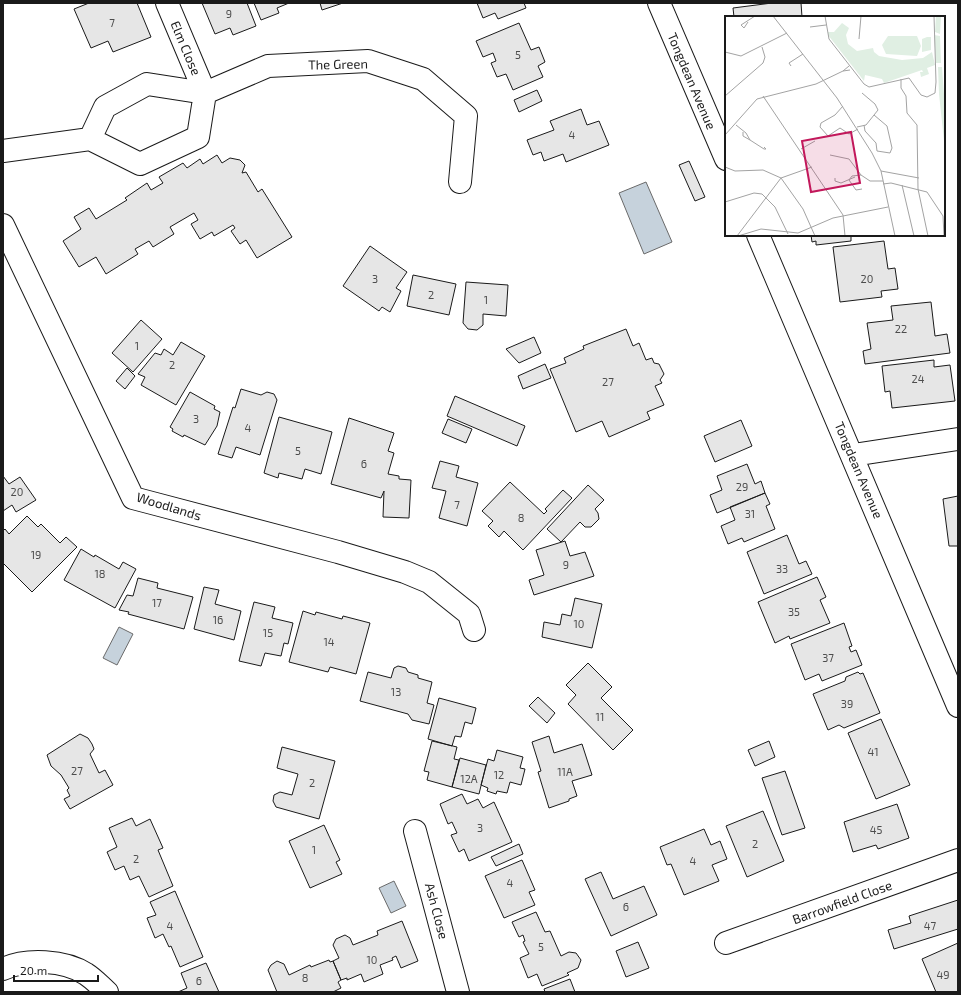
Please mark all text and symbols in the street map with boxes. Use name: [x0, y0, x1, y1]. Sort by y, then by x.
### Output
house number: 9: [226, 7, 232, 20]
house number: 7: [109, 16, 115, 29]
inset map: [725, 16, 945, 236]
street label: Elm Close: [167, 18, 205, 78]
street label: Tongdean Avenue: [664, 30, 720, 132]
house number: 5: [515, 48, 521, 61]
street label: The Green: [308, 55, 368, 73]
house number: 4: [569, 128, 576, 141]
house number: 3: [372, 272, 378, 285]
house number: 20: [861, 272, 873, 285]
house number: 2: [428, 288, 434, 301]
house number: 1: [484, 293, 488, 306]
house number: 22: [895, 322, 907, 335]
house number: 1: [135, 339, 139, 352]
house number: 2: [169, 358, 175, 371]
house number: 24: [912, 372, 925, 385]
house number: 27: [602, 375, 614, 388]
house number: 3: [193, 412, 199, 425]
street label: Tongdean Avenue: [831, 419, 887, 521]
house number: 4: [245, 421, 252, 434]
house number: 5: [295, 444, 301, 457]
house number: 6: [361, 457, 367, 470]
house number: 29: [736, 480, 748, 493]
house number: 20: [11, 485, 23, 498]
street label: Woodlands: [135, 489, 203, 523]
house number: 7: [454, 498, 460, 511]
house number: 31: [745, 507, 755, 520]
house number: 8: [518, 511, 524, 524]
house number: 19: [31, 548, 41, 561]
house number: 9: [563, 558, 569, 571]
house number: 33: [776, 562, 788, 575]
house number: 18: [94, 567, 106, 580]
house number: 17: [152, 596, 162, 609]
house number: 35: [788, 605, 800, 618]
house number: 16: [213, 613, 223, 626]
house number: 10: [573, 617, 585, 630]
house number: 15: [263, 626, 273, 639]
house number: 14: [323, 635, 335, 648]
house number: 37: [822, 651, 834, 664]
house number: 13: [391, 685, 401, 698]
house number: 39: [841, 697, 853, 710]
house number: 11: [596, 710, 604, 723]
house number: 41: [867, 745, 879, 758]
house number: 27: [71, 764, 83, 777]
house number: 11A: [557, 765, 573, 778]
house number: 12: [494, 768, 504, 781]
house number: 12A: [460, 772, 478, 785]
house number: 2: [309, 776, 315, 789]
house number: 3: [477, 821, 483, 834]
house number: 45: [870, 823, 882, 836]
house number: 2: [752, 837, 758, 850]
house number: 1: [312, 843, 316, 856]
house number: 2: [133, 852, 139, 865]
house number: 4: [690, 854, 697, 867]
house number: 4: [507, 876, 514, 889]
street label: Barrowfield Close: [790, 877, 894, 927]
street label: Ash Close: [422, 881, 452, 941]
house number: 6: [623, 900, 629, 913]
house number: 4: [167, 919, 174, 932]
house number: 47: [924, 919, 937, 932]
house number: 5: [538, 940, 544, 953]
house number: 10: [366, 953, 378, 966]
scale bar: [14, 957, 98, 983]
text: 20 m: [20, 963, 47, 977]
house number: 49: [936, 968, 950, 981]
house number: 8: [302, 971, 308, 984]
house number: 6: [196, 974, 202, 987]

